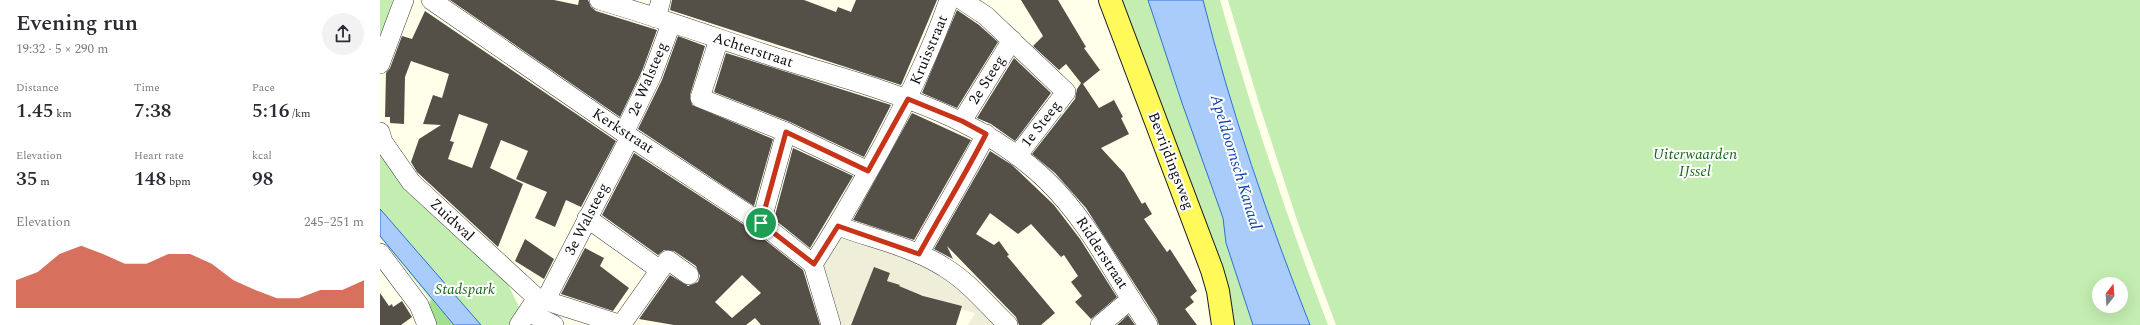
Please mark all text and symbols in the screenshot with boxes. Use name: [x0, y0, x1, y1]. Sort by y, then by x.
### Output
text: Evening run: [16, 7, 138, 40]
street label: Kruisstraat: [904, 11, 954, 89]
button: share: [322, 13, 364, 55]
street label: Achterstraat: [710, 26, 796, 74]
street label: 2e Walsteeg: [622, 38, 674, 120]
text: 19:32 · 5 × 290 m: [16, 39, 108, 59]
street label: 2e Steeg: [963, 51, 1011, 109]
text: Distance: [16, 79, 59, 96]
text: Time: [134, 79, 160, 96]
text: Pace: [252, 79, 275, 96]
water label: Apeldoornsch Kanaal: [1204, 91, 1268, 232]
street label: 1e Steeg: [1015, 95, 1067, 153]
text: 1.45: [16, 96, 53, 126]
text: 7:38: [134, 96, 171, 126]
text: 5:16: [252, 96, 289, 126]
street label: Kerkstraat: [588, 102, 658, 160]
text: km: [53, 105, 72, 122]
text: /km: [289, 105, 311, 122]
street label: Bevrijdingsweg: [1142, 109, 1200, 213]
park label: Uiterwaarden IJssel: [1653, 143, 1737, 183]
text: Elevation: [16, 147, 62, 164]
text: Heart rate: [134, 147, 184, 164]
text: kcal: [252, 147, 272, 164]
text: 35: [16, 164, 37, 194]
text: 148: [134, 164, 166, 194]
text: 98: [252, 164, 273, 194]
text: m: [37, 173, 50, 190]
text: bpm: [166, 173, 191, 190]
street label: 3e Walsteeg: [559, 179, 615, 259]
street label: Zuidwal: [424, 193, 480, 247]
pin: [744, 206, 778, 240]
text: Elevation: [16, 212, 70, 232]
text: 245–251 m: [304, 212, 364, 232]
icon: arrive: [750, 212, 772, 234]
street label: Ridderstraat: [1070, 212, 1134, 294]
north arrow: [2092, 277, 2128, 313]
map controls: [2092, 277, 2128, 313]
park label: Stadspark: [435, 278, 495, 301]

